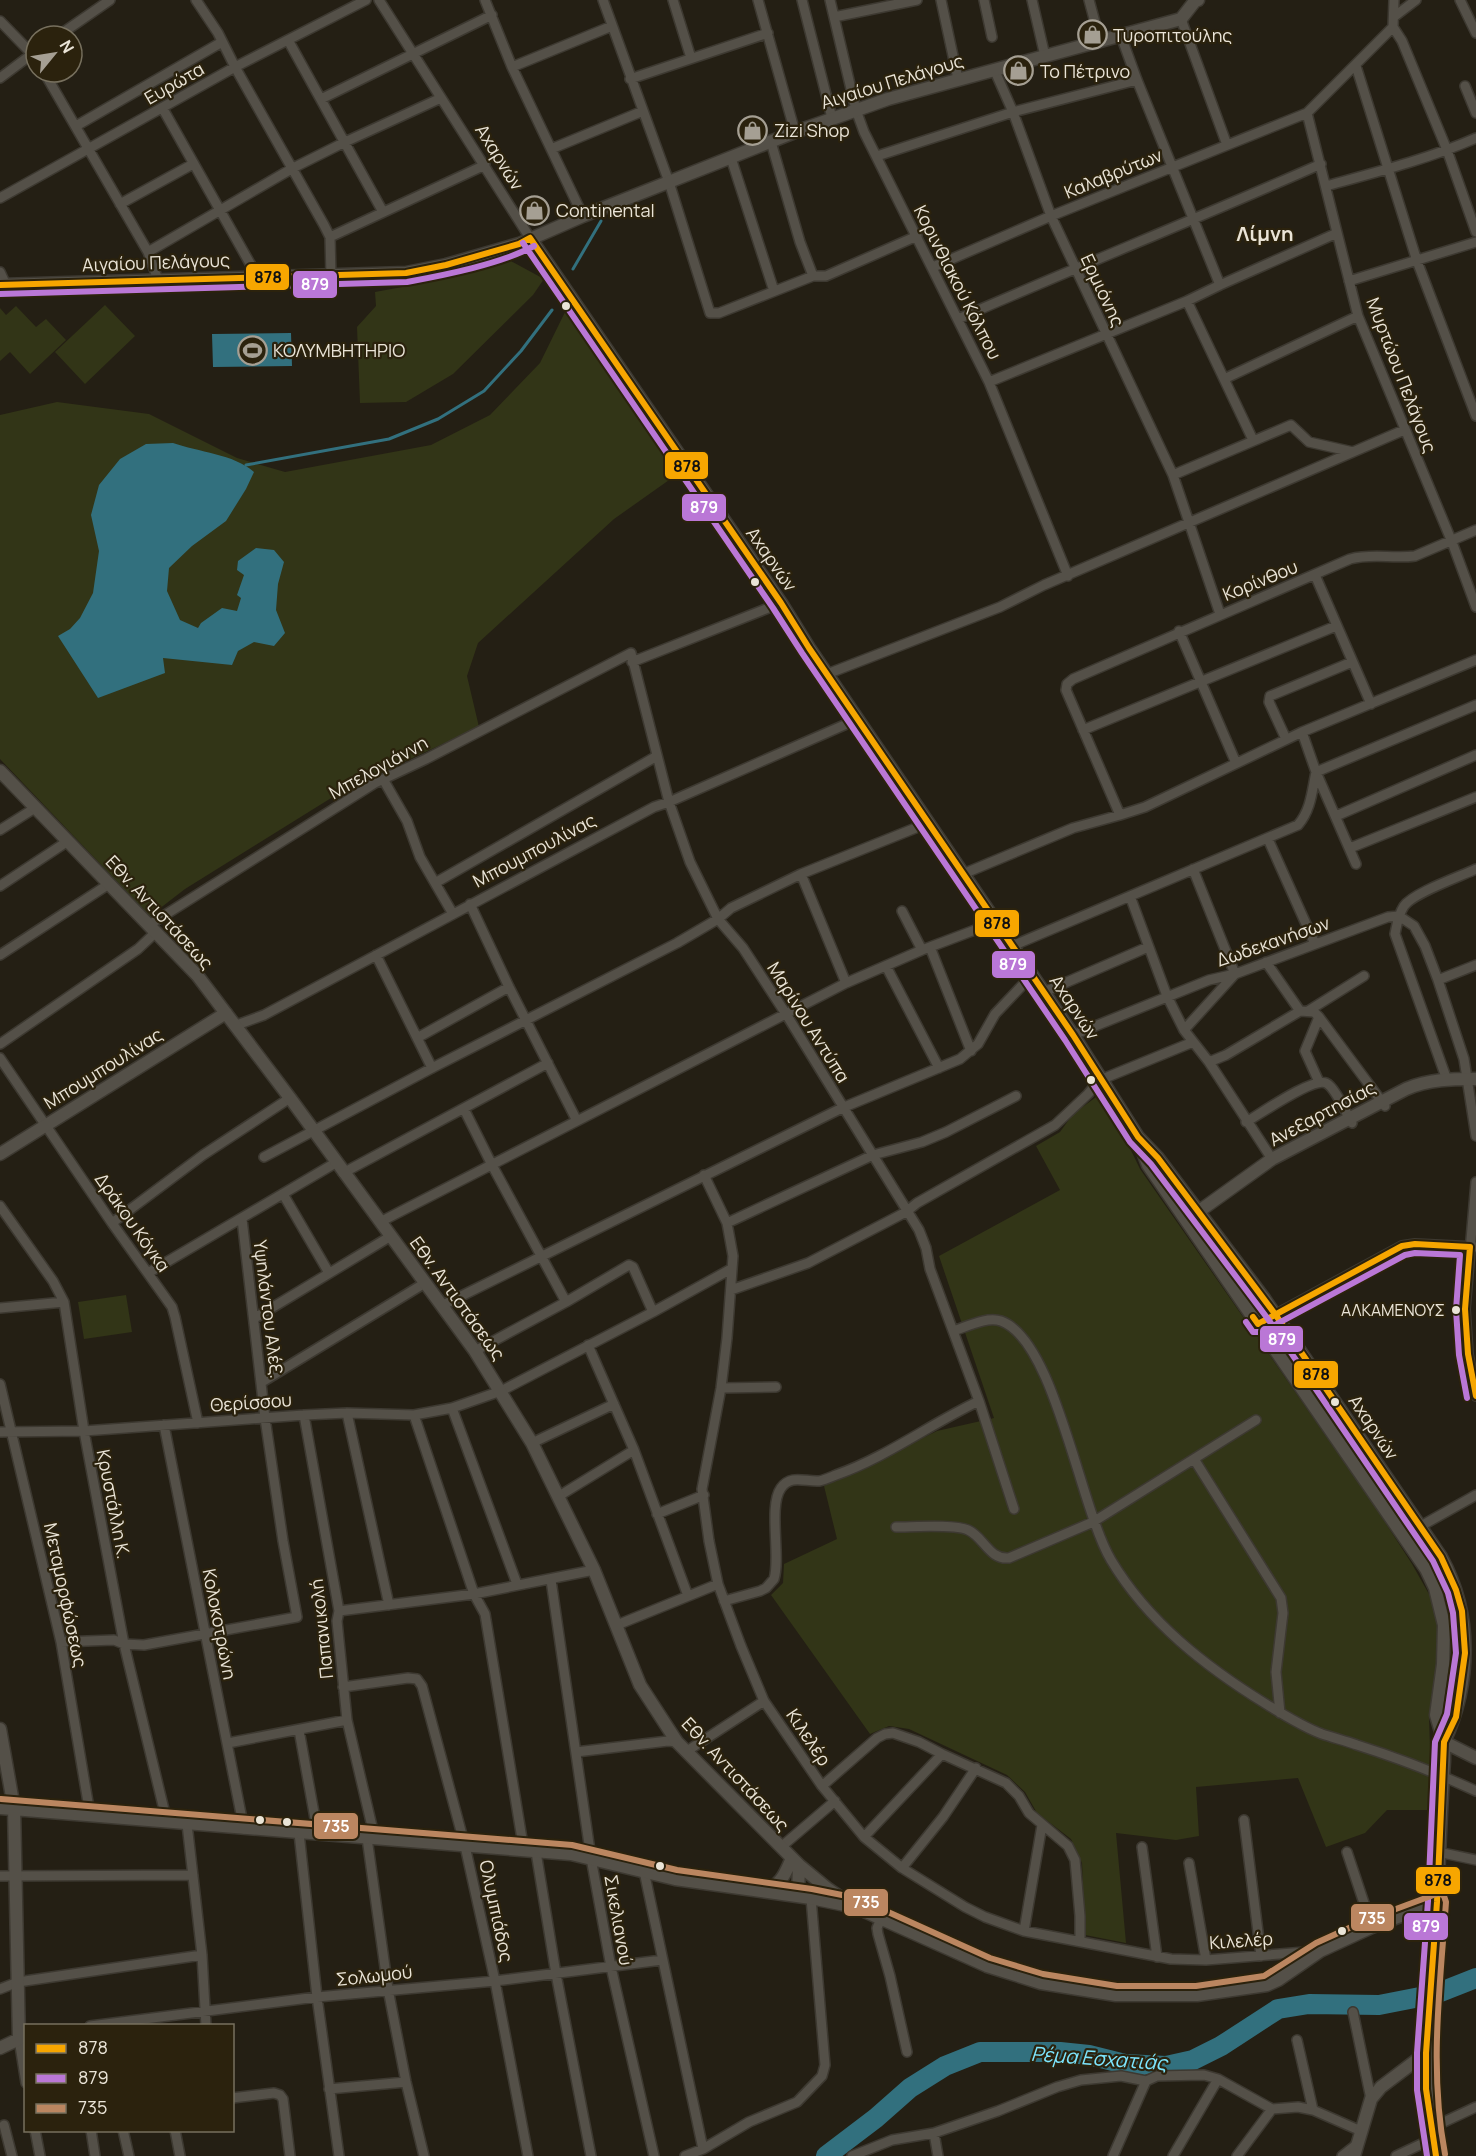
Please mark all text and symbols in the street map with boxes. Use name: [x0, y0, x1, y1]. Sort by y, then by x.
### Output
shop icon: Τυροπιτούλης: [1076, 19, 1108, 51]
place label: Τυροπιτούλης: [1113, 23, 1232, 47]
north arrow: [24, 24, 84, 84]
text: N: [55, 36, 79, 57]
street label: Αιγαίου Πελάγους: [818, 48, 966, 114]
shop icon: Το Πέτρινο: [1003, 55, 1035, 87]
street label: Ευρώτα: [140, 56, 208, 110]
place label: Το Πέτρινο: [1040, 59, 1130, 83]
shop icon: Zizi Shop: [737, 114, 769, 146]
place label: Zizi Shop: [774, 118, 850, 142]
street label: Αχαρνών: [470, 120, 530, 194]
street label: Καλαβρύτων: [1060, 142, 1166, 204]
shop icon: Continental: [519, 194, 551, 226]
place label: Continental: [556, 198, 655, 222]
street label: Κορινθιακού Κόλπου: [909, 201, 1007, 363]
district label: Λίμνη: [1236, 220, 1294, 247]
street label: Αιγαίου Πελάγους: [82, 247, 230, 277]
street label: Ερμιόνης: [1076, 250, 1130, 330]
line badge: 878: [245, 263, 290, 291]
text: 878: [254, 266, 282, 288]
line badge: 879: [292, 270, 338, 299]
text: 879: [301, 273, 329, 295]
street label: Μυρτώου Πελάγους: [1361, 294, 1443, 456]
unlabelled marker: [560, 300, 572, 312]
sports icon: ΚΟΛΥΜΒΗΤΗΡΙΟ: [236, 334, 268, 366]
place label: ΚΟΛΥΜΒΗΤΗΡΙΟ: [273, 338, 405, 362]
line badge: 878: [664, 451, 709, 480]
text: 878: [673, 455, 701, 477]
line badge: 879: [681, 493, 727, 522]
text: 879: [690, 496, 718, 518]
street label: Αχαρνών: [741, 522, 803, 596]
street label: Κορίνθου: [1219, 554, 1301, 606]
unlabelled marker: [749, 576, 761, 588]
street label: Μπελογιάννη: [324, 730, 432, 804]
street label: Μπουμπουλίνας: [468, 808, 600, 892]
street label: Εθν. Αντιστάσεως: [101, 850, 219, 974]
line badge: 878: [974, 909, 1020, 938]
street label: Δωδεκανήσων: [1213, 910, 1333, 972]
text: 878: [983, 912, 1011, 934]
line badge: 879: [991, 950, 1036, 979]
text: 879: [999, 953, 1027, 975]
street label: Μαρίνου Αντύπα: [762, 957, 856, 1087]
street label: Αχαρνών: [1045, 970, 1105, 1044]
street label: Μπουμπουλίνας: [39, 1022, 167, 1114]
unlabelled marker: [1085, 1074, 1097, 1086]
street label: Ανεξαρτησίας: [1265, 1075, 1380, 1151]
street label: Δράκου Κόγκα: [90, 1168, 176, 1276]
street label: Εθν. Αντιστάσεως: [405, 1231, 511, 1365]
street label: Υψηλάντου Αλέξ.: [249, 1238, 289, 1380]
place label: ΑΛΚΑΜΕΝΟΥΣ: [1341, 1299, 1445, 1321]
marker: ΑΛΚΑΜΕΝΟΥΣ: [1450, 1304, 1462, 1316]
line badge: 879: [1259, 1325, 1304, 1353]
text: 879: [1268, 1328, 1296, 1350]
line badge: 878: [1293, 1360, 1339, 1389]
text: 878: [1302, 1363, 1330, 1385]
street label: Θερίσσου: [209, 1387, 293, 1417]
street label: Αχαρνών: [1344, 1390, 1404, 1464]
unlabelled marker: [1329, 1396, 1341, 1408]
street label: Κρυστάλλη Κ.: [92, 1447, 136, 1561]
street label: Μεταμορφώσεως: [39, 1520, 93, 1670]
street label: Κολοκοτρώνη: [198, 1567, 242, 1681]
street label: Παπανικολή: [304, 1578, 338, 1680]
street label: Κιλελέρ: [781, 1704, 837, 1770]
street label: Εθν. Αντιστάσεως: [677, 1712, 795, 1836]
line badge: 735: [313, 1812, 359, 1840]
unlabelled marker: [254, 1814, 266, 1826]
text: 735: [322, 1815, 350, 1837]
unlabelled marker: [281, 1816, 293, 1828]
street label: Ολυμπιάδος: [474, 1858, 520, 1964]
unlabelled marker: [654, 1860, 666, 1872]
line badge: 878: [1415, 1866, 1461, 1895]
text: 878: [1424, 1869, 1452, 1891]
street label: Σικελιανού: [599, 1873, 639, 1967]
line badge: 735: [843, 1888, 889, 1917]
text: 735: [852, 1891, 880, 1913]
line badge: 735: [1350, 1903, 1395, 1932]
text: 735: [1358, 1907, 1386, 1929]
line badge: 879: [1403, 1912, 1449, 1941]
text: 879: [1412, 1915, 1440, 1937]
unlabelled marker: [1336, 1925, 1348, 1937]
street label: Κιλελέρ: [1208, 1926, 1274, 1954]
street label: Σολωμού: [335, 1959, 413, 1991]
legend: [24, 2024, 234, 2132]
text: 878: [78, 2035, 108, 2059]
water label: Ρέμα Εσχατιάς: [1030, 2040, 1170, 2076]
text: 879: [78, 2065, 109, 2089]
text: 735: [78, 2095, 107, 2119]

